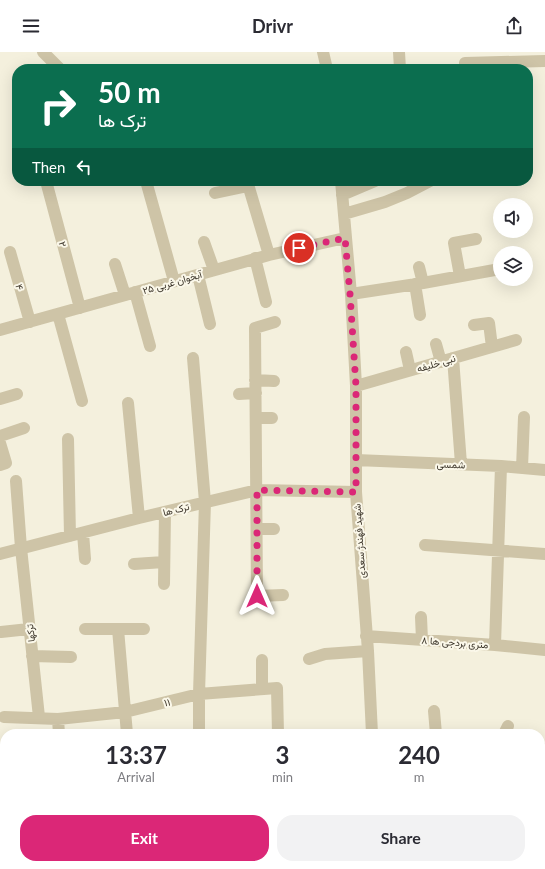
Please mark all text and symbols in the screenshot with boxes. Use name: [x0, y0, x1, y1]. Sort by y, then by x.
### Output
icon: menu: [20, 15, 42, 37]
text: Drivr: [252, 15, 293, 37]
icon: share: [503, 15, 525, 37]
text: 50 m: [98, 75, 161, 109]
icon: right: [32, 80, 84, 132]
text: ترک ها: [98, 109, 146, 131]
icon: left: [73, 156, 95, 178]
text: Then: [32, 158, 65, 176]
map controls: [493, 198, 533, 286]
button: sound: [493, 198, 533, 238]
pin: [282, 231, 316, 265]
icon: arrive: [288, 237, 310, 259]
street label: ۲: [57, 240, 69, 248]
button: layers: [493, 246, 533, 286]
street label: آبخوان غربی ۲۵: [141, 268, 204, 297]
street label: ۴: [13, 283, 27, 292]
street label: نبی خلیفه: [415, 352, 457, 375]
street label: شمسی: [436, 458, 466, 471]
street label: ترک ها: [162, 500, 191, 519]
street label: شهید فهندژ سعدی: [350, 503, 369, 579]
position arrow: [236, 575, 278, 617]
street label: ترکها: [23, 623, 38, 643]
street label: ۸ متری بردجی ها: [421, 634, 489, 651]
street label: ۱۱: [163, 695, 171, 708]
text: 13:37: [105, 740, 167, 769]
text: 3: [276, 740, 290, 769]
text: 240: [398, 740, 440, 769]
text: Arrival: [117, 769, 155, 785]
text: min: [272, 769, 293, 785]
text: m: [414, 769, 424, 785]
button: Exit: [20, 815, 269, 861]
button: Share: [277, 815, 525, 861]

